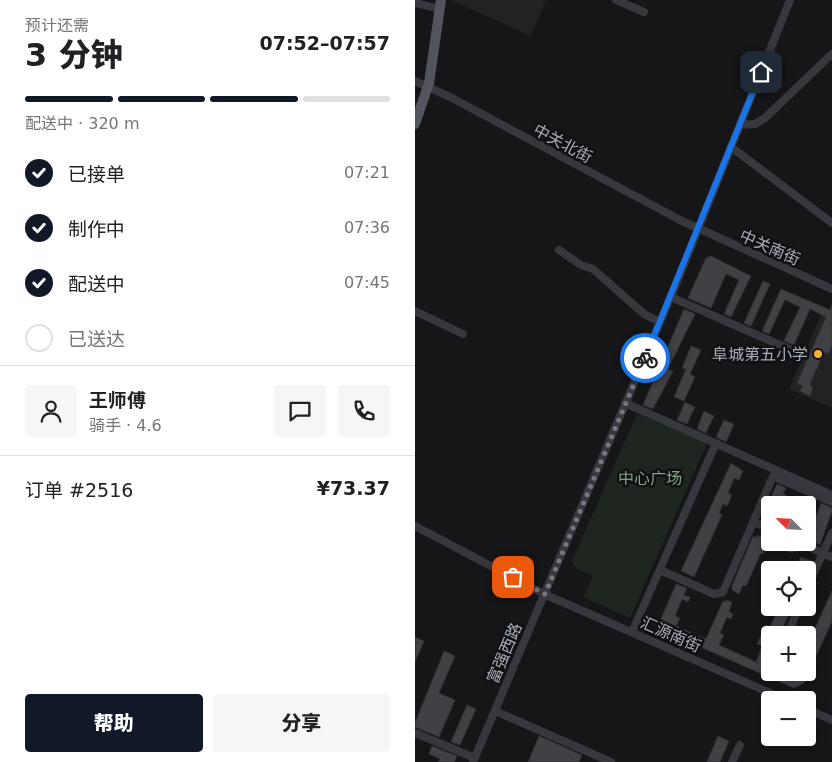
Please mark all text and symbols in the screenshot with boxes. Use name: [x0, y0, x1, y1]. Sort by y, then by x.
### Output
text: 预计还需: [25, 16, 89, 35]
text: 07:52–07:57: [260, 32, 390, 54]
text: 3 分钟: [25, 36, 122, 74]
pin: [740, 51, 782, 93]
icon: home: [747, 58, 775, 86]
text: 配送中 · 320 m: [25, 114, 139, 133]
street label: 中关北街: [530, 120, 595, 167]
icon: check: [25, 159, 53, 187]
text: 已接单: [68, 163, 125, 185]
text: 07:21: [344, 163, 390, 182]
icon: check: [25, 214, 53, 242]
text: 制作中: [68, 218, 125, 240]
text: 07:36: [344, 218, 390, 237]
street label: 中关南街: [737, 226, 803, 269]
icon: check: [25, 269, 53, 297]
text: 配送中: [68, 273, 125, 295]
text: 07:45: [344, 273, 390, 292]
text: 已送达: [68, 328, 125, 350]
courier: [620, 333, 670, 383]
icon: bike: [631, 344, 659, 372]
place label: 阜城第五小学: [712, 345, 808, 364]
marker: 阜城第五小学: [812, 348, 824, 360]
button: person: [25, 385, 77, 437]
button: chat: [274, 385, 326, 437]
button: phone: [338, 385, 390, 437]
text: 王师傅: [89, 389, 146, 411]
text: 骑手 · 4.6: [89, 416, 162, 435]
park label: 中心广场: [618, 469, 682, 488]
text: ¥73.37: [317, 477, 390, 499]
text: 订单 #2516: [25, 479, 133, 501]
north arrow: [761, 496, 816, 551]
map controls: [761, 496, 816, 746]
pin: [492, 556, 534, 598]
button: locate: [761, 561, 816, 616]
icon: bag: [499, 563, 527, 591]
street label: 汇源南街: [638, 613, 704, 656]
street label: 富强西路: [483, 620, 526, 686]
button: +: [761, 626, 816, 681]
button: −: [761, 691, 816, 746]
button: 帮助: [25, 694, 203, 752]
button: 分享: [213, 694, 390, 752]

